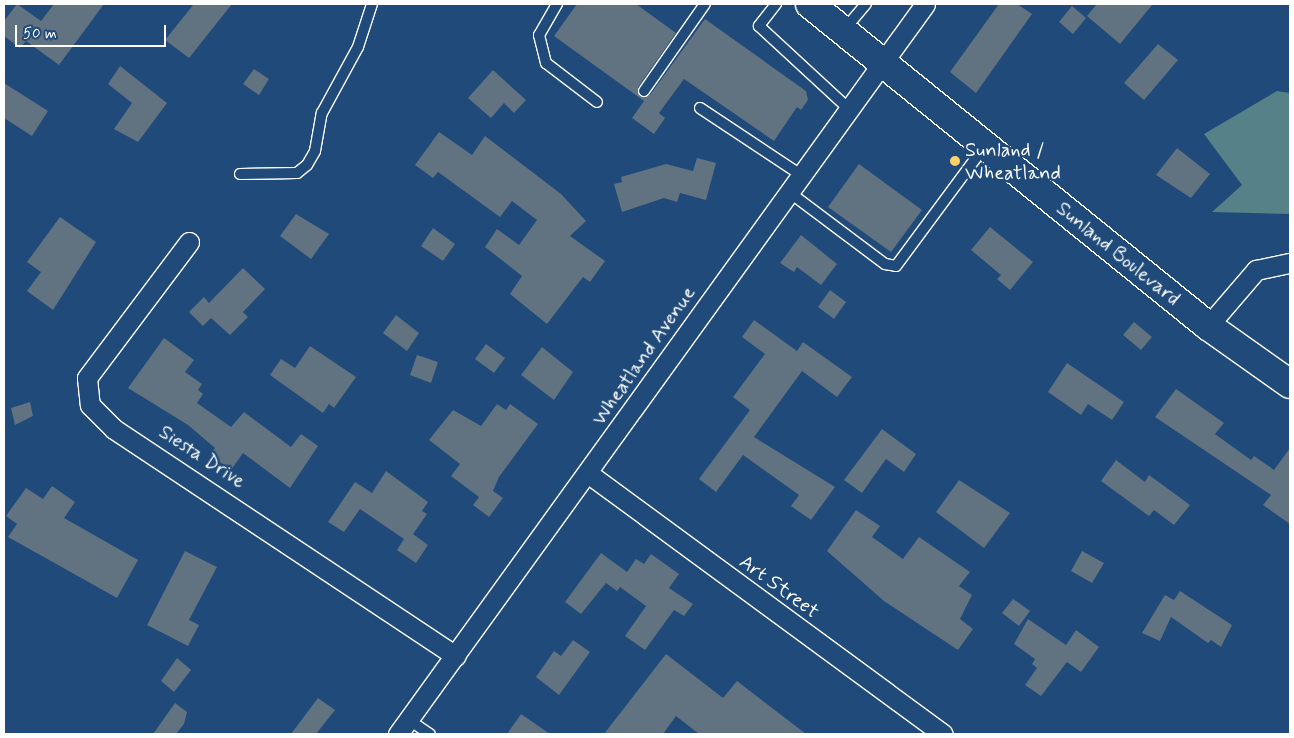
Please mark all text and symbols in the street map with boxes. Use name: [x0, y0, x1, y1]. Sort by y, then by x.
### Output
scale bar: [18, 15, 169, 47]
text: 50 m: [23, 24, 57, 44]
place label: Sunland / Wheatland: [965, 138, 1061, 185]
marker: Sunland / Wheatland: [949, 155, 961, 167]
street label: Sunland Boulevard: [1052, 197, 1184, 311]
street label: Wheatland Avenue: [587, 282, 701, 430]
street label: Siesta Drive: [154, 420, 250, 494]
street label: Art Street: [735, 550, 823, 624]

